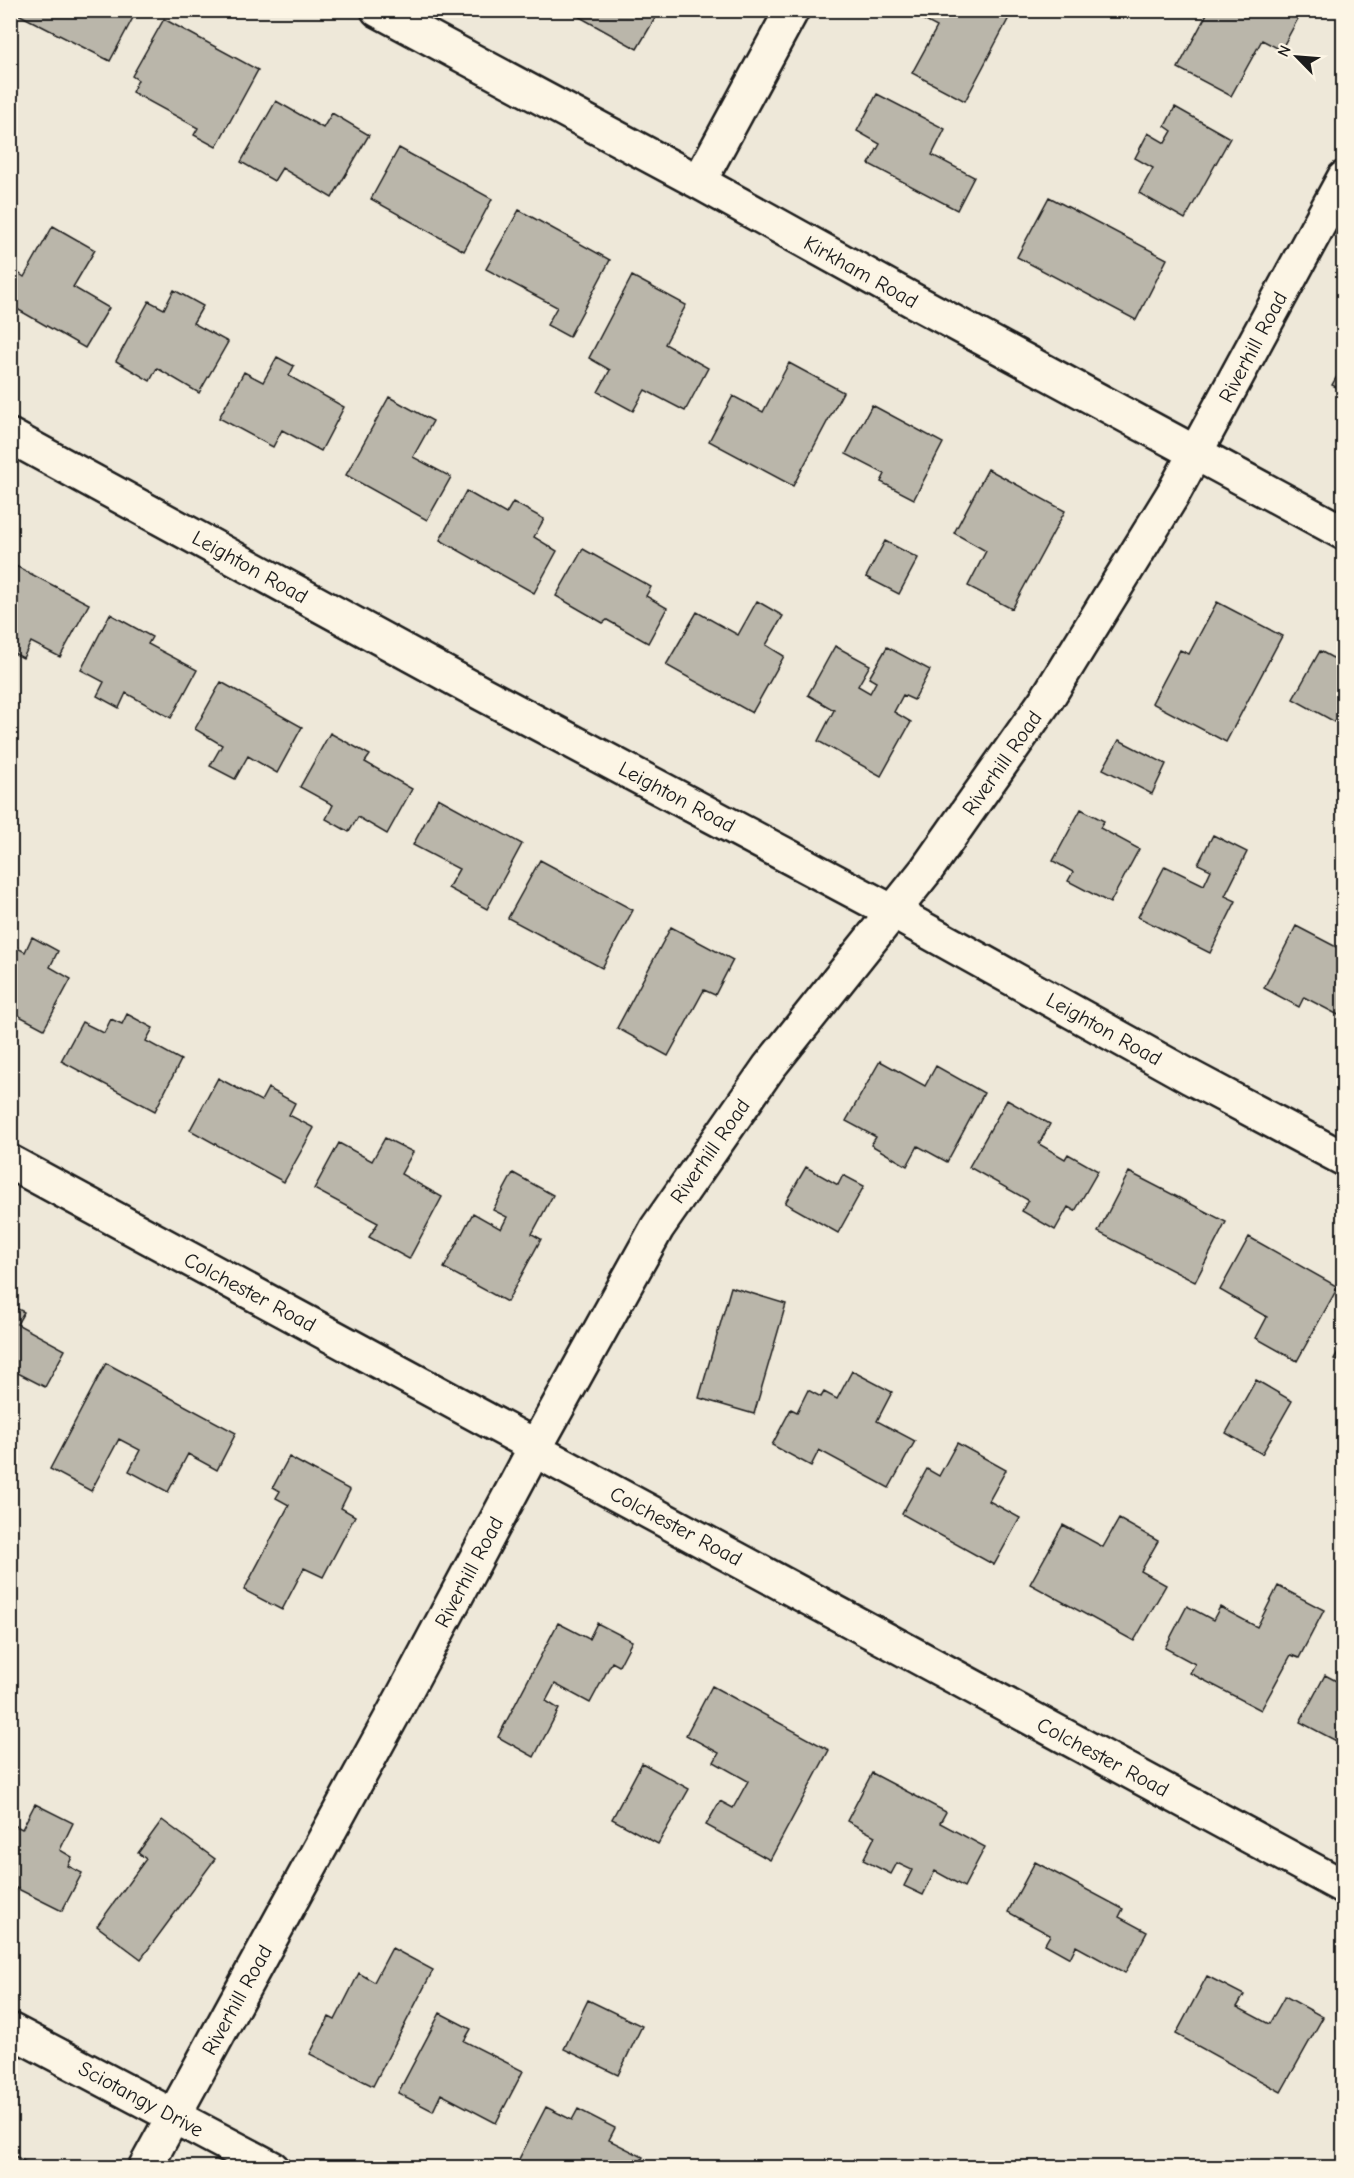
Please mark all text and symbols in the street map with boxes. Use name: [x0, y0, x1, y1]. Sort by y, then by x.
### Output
north arrow: [1267, 27, 1327, 87]
text: N: [1274, 43, 1295, 60]
street label: Kirkham Road: [800, 231, 922, 313]
street label: Riverhill Road: [1214, 287, 1292, 407]
street label: Leighton Road: [188, 525, 312, 609]
street label: Riverhill Road: [957, 706, 1047, 820]
street label: Leighton Road: [615, 756, 739, 838]
street label: Leighton Road: [1042, 987, 1166, 1071]
street label: Riverhill Road: [665, 1094, 755, 1208]
street label: Colchester Road: [180, 1247, 320, 1337]
street label: Colchester Road: [606, 1481, 746, 1571]
street label: Riverhill Road: [430, 1512, 508, 1632]
street label: Colchester Road: [1033, 1712, 1173, 1802]
street label: Riverhill Road: [197, 1941, 277, 2059]
street label: Sciotangy Drive: [74, 2056, 208, 2142]

